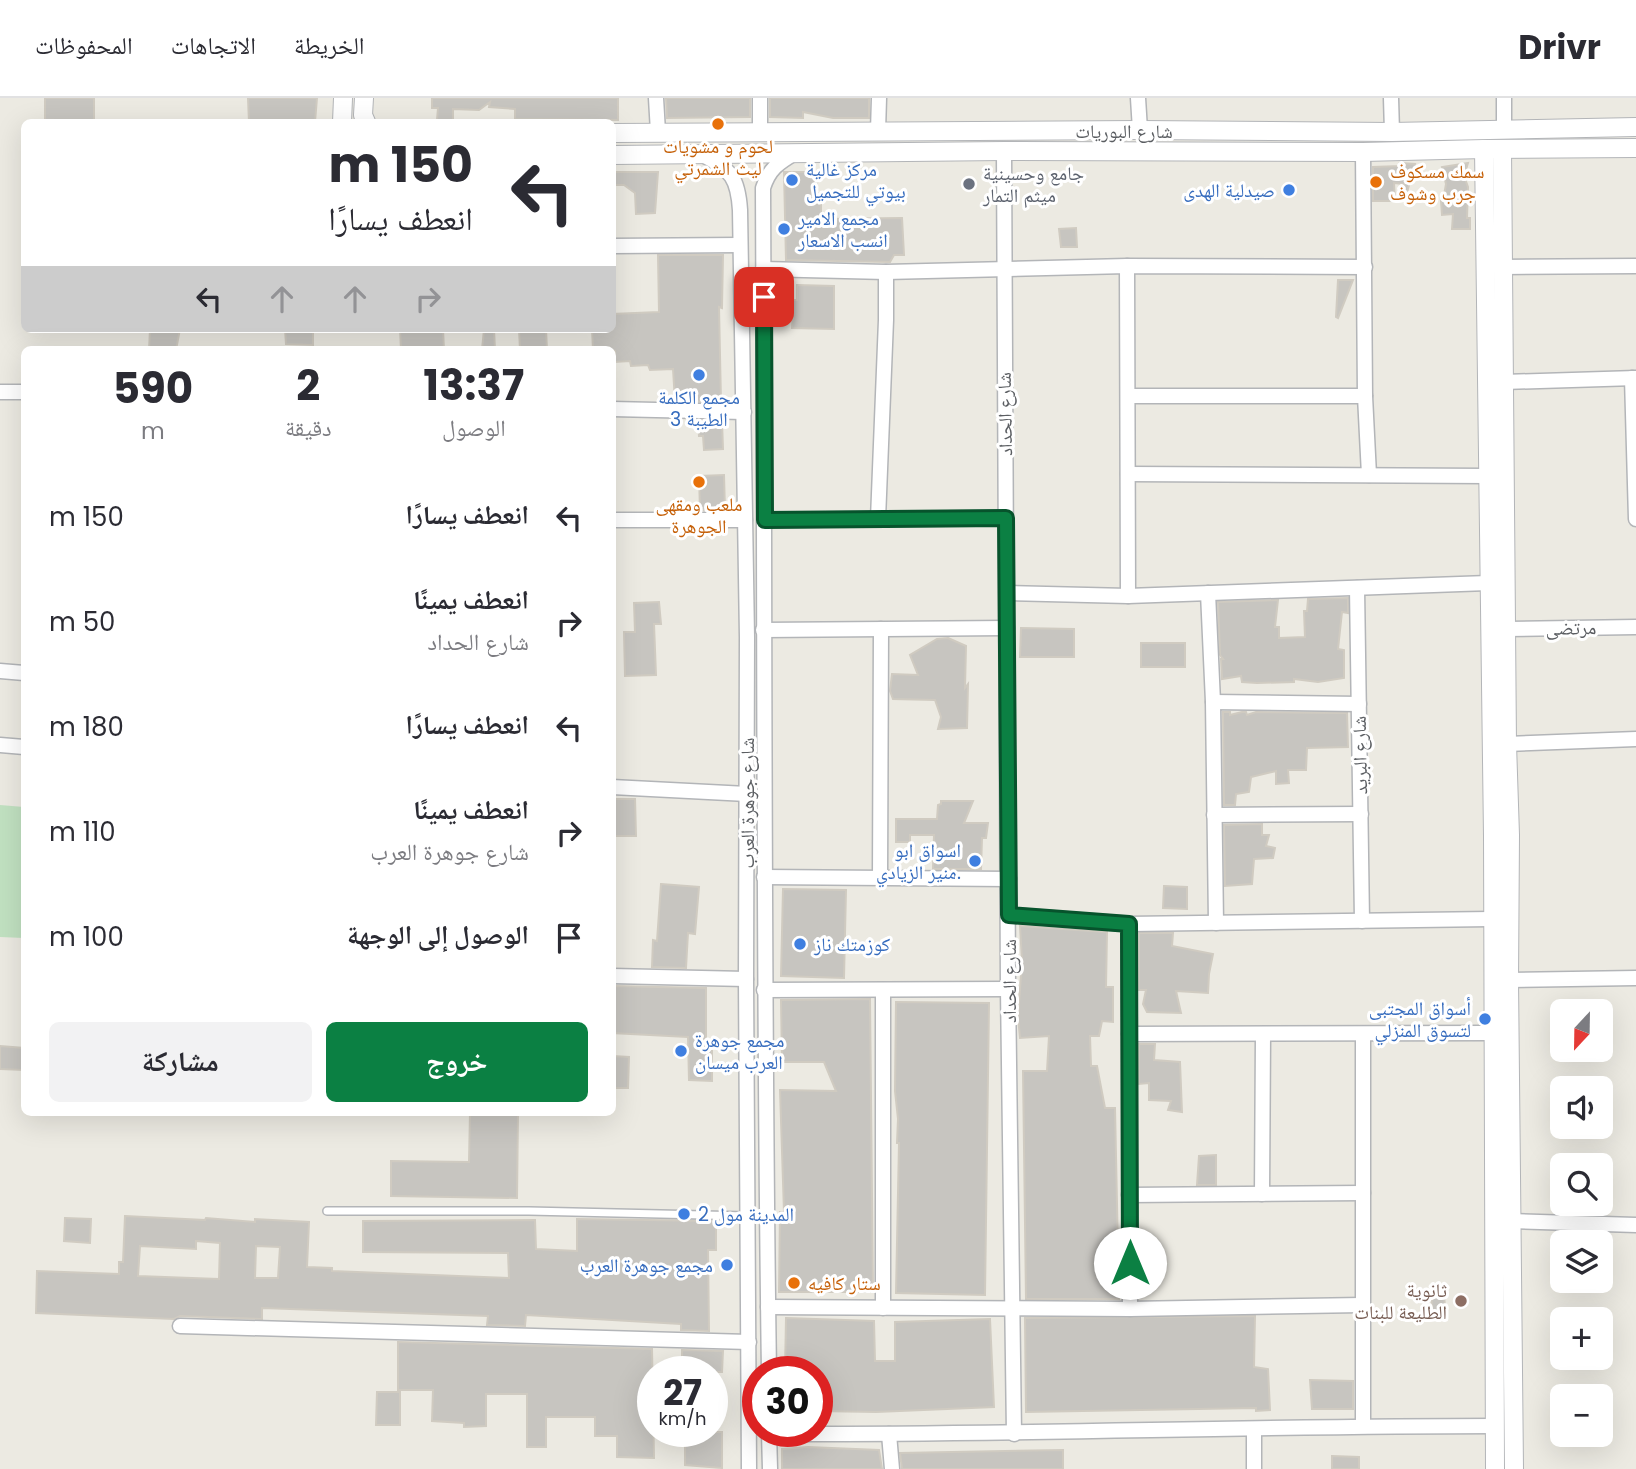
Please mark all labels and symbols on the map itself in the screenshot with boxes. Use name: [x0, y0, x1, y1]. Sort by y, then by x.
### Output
marker: لحوم و مشويات ليث الشمرتي: [710, 116, 726, 132]
street label: شارع البوريات: [1075, 118, 1173, 145]
place label: لحوم و مشويات ليث الشمرتي: [663, 133, 773, 183]
place label: مركز غالية بيوتي للتجميل: [806, 156, 906, 206]
place label: سمك مسكوف جرب وشوف: [1390, 158, 1484, 207]
place label: جامع وحسينية ميثم التمار: [982, 160, 1084, 209]
marker: مركز غالية بيوتي للتجميل: [784, 172, 800, 188]
marker: سمك مسكوف جرب وشوف: [1368, 174, 1384, 190]
marker: جامع وحسينية ميثم التمار: [961, 176, 977, 192]
place label: صيدلية الهدى: [1183, 177, 1275, 204]
marker: صيدلية الهدى: [1281, 182, 1297, 198]
place label: مجمع الامير انسب الاسعار: [797, 205, 888, 254]
marker: مجمع الامير انسب الاسعار: [776, 221, 792, 237]
pin: [734, 267, 794, 327]
marker: مجمع الكلمة الطيبة 3: [691, 367, 707, 383]
street label: شارع الحداد: [991, 372, 1019, 456]
place label: مجمع الكلمة الطيبة 3: [658, 384, 740, 433]
marker: ملعب ومقهى الجوهرة: [691, 474, 707, 490]
place label: ملعب ومقهى الجوهرة: [656, 491, 742, 540]
street label: مرتضى: [1545, 614, 1597, 642]
street label: شارع البريد: [1346, 716, 1374, 794]
street label: شارع جوهرة العرب: [734, 737, 761, 869]
place label: اسواق ابو منير الزيادي.: [876, 837, 961, 887]
marker: اسواق ابو منير الزيادي.: [967, 853, 983, 869]
place label: كوزمتك ناز: [813, 931, 890, 958]
marker: كوزمتك ناز: [792, 936, 808, 952]
street label: شارع الحداد: [996, 939, 1023, 1023]
place label: أسواق المجتبى لتسوق المنزلي: [1369, 995, 1471, 1045]
north arrow: [1550, 999, 1614, 1062]
marker: أسواق المجتبى لتسوق المنزلي: [1477, 1011, 1493, 1027]
place label: مجمع جوهرة العرب ميسان: [695, 1027, 784, 1076]
marker: مجمع جوهرة العرب ميسان: [673, 1043, 689, 1059]
place label: المدينة مول 2: [698, 1201, 794, 1228]
marker: المدينة مول 2: [676, 1206, 692, 1222]
position arrow: [1093, 1226, 1167, 1300]
place label: مجمع جوهرة العرب: [580, 1252, 713, 1279]
marker: مجمع جوهرة العرب: [719, 1257, 735, 1273]
place label: ستار كافيه: [808, 1270, 881, 1297]
marker: ستار كافيه: [786, 1275, 802, 1291]
place label: ثانوية الطليعة للبنات: [1354, 1277, 1447, 1326]
marker: ثانوية الطليعة للبنات: [1453, 1293, 1469, 1309]
speed limit sign: 30: [742, 1356, 833, 1447]

